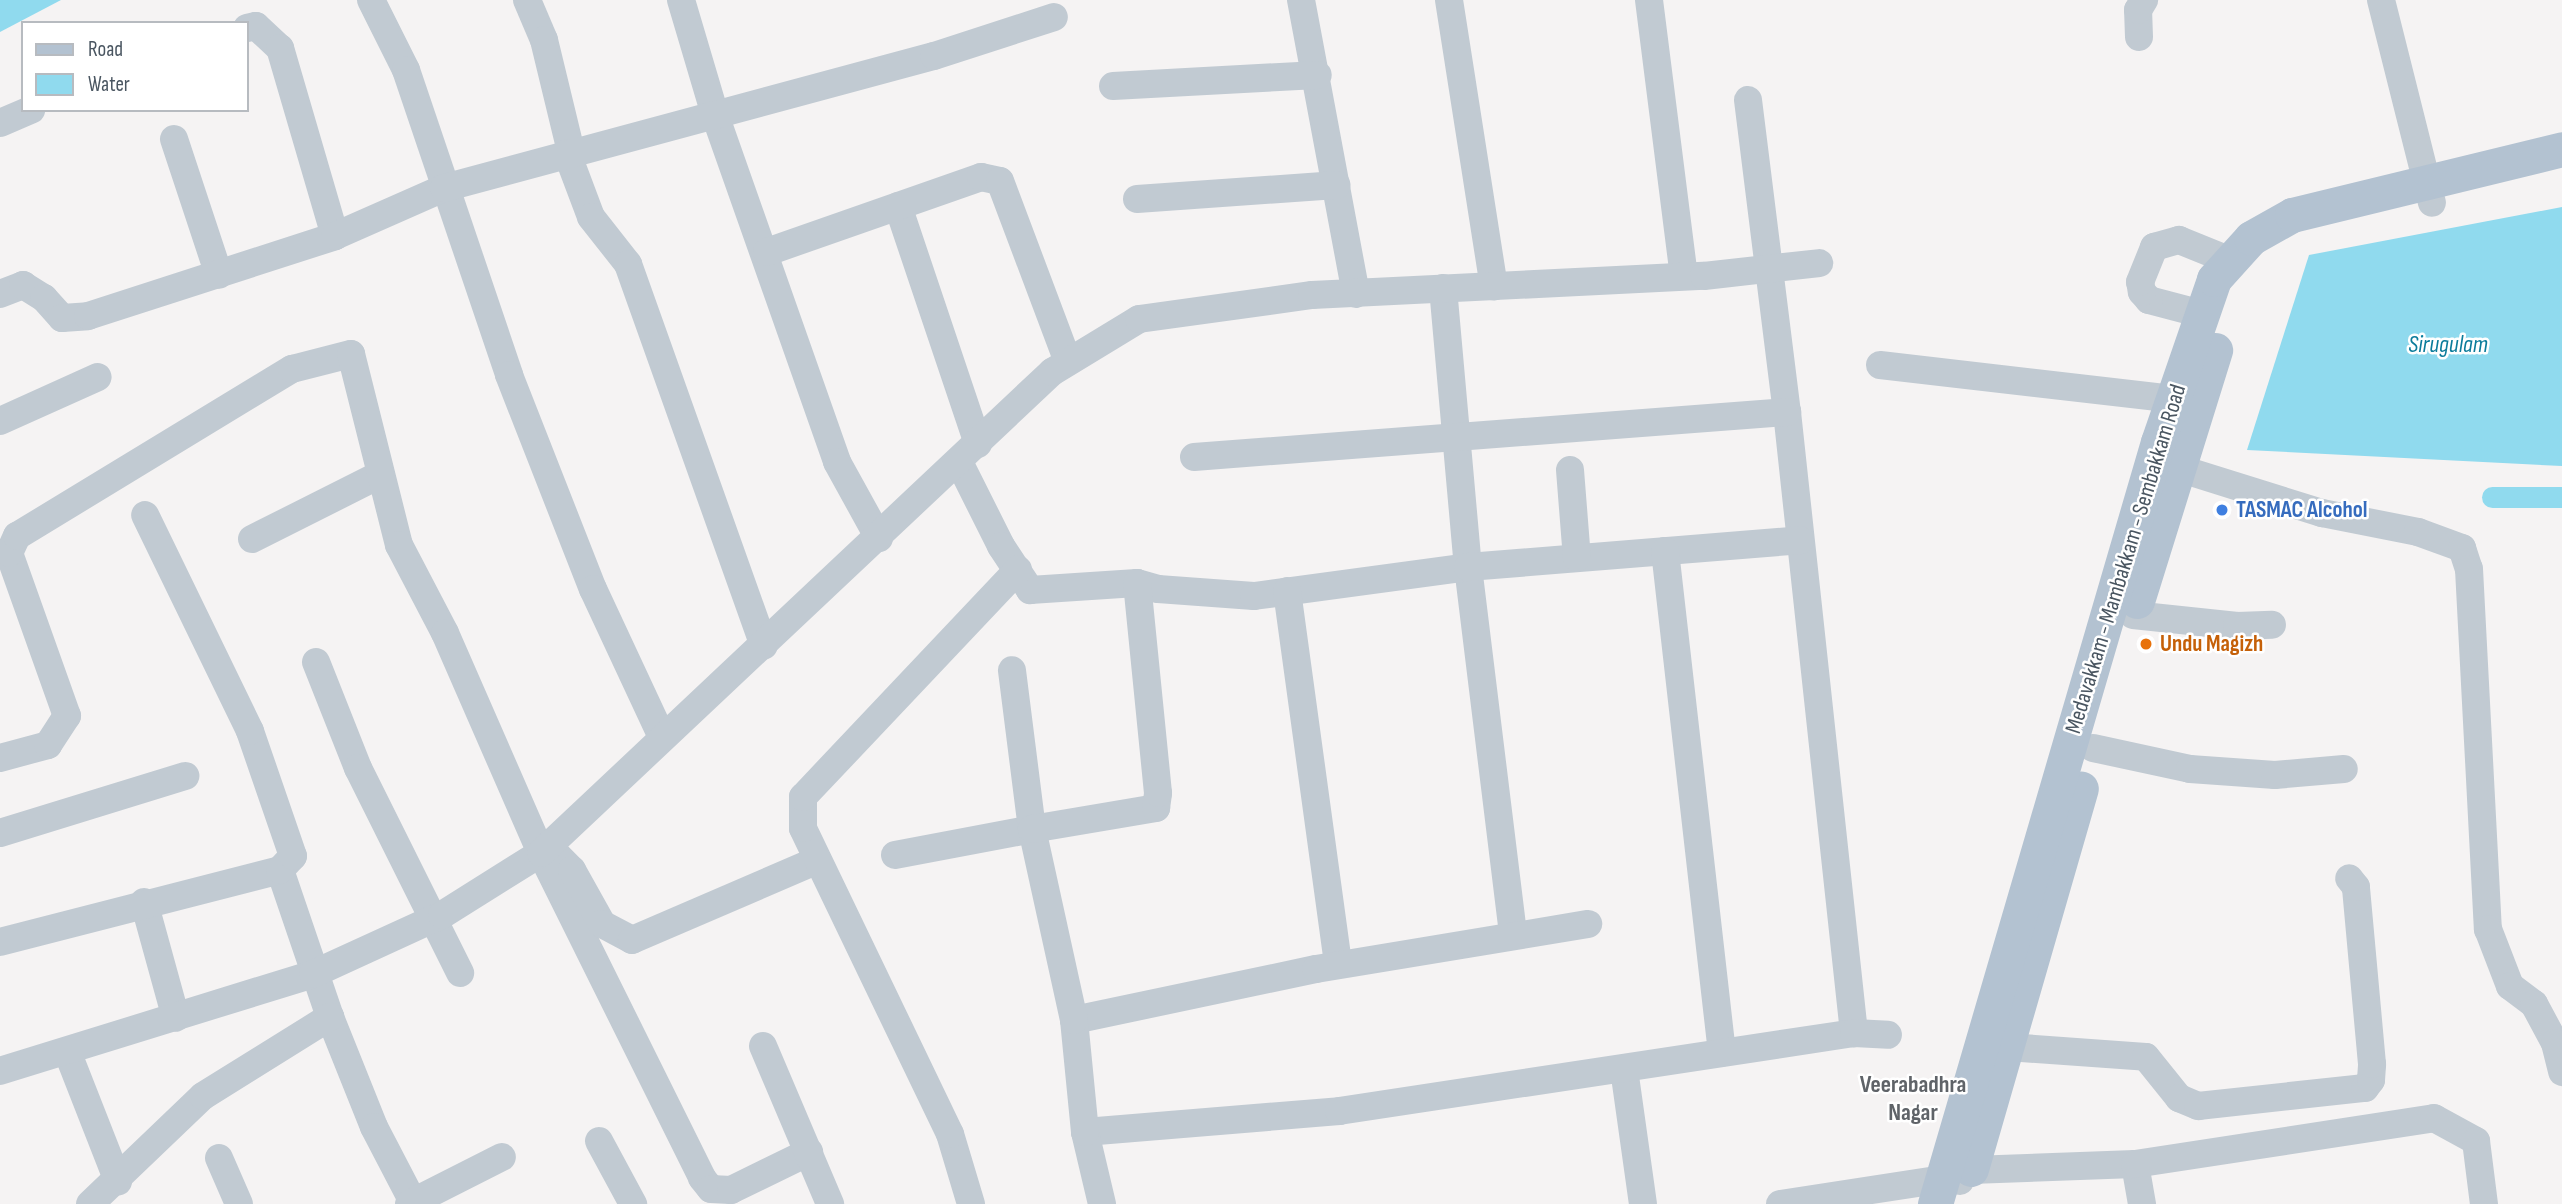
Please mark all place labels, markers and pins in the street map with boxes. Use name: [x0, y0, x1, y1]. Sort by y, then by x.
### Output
place label: TASMAC Alcohol: [2236, 496, 2367, 524]
marker: TASMAC Alcohol: [2214, 502, 2230, 518]
place label: Undu Magizh: [2160, 630, 2263, 658]
marker: Undu Magizh: [2138, 636, 2154, 652]

